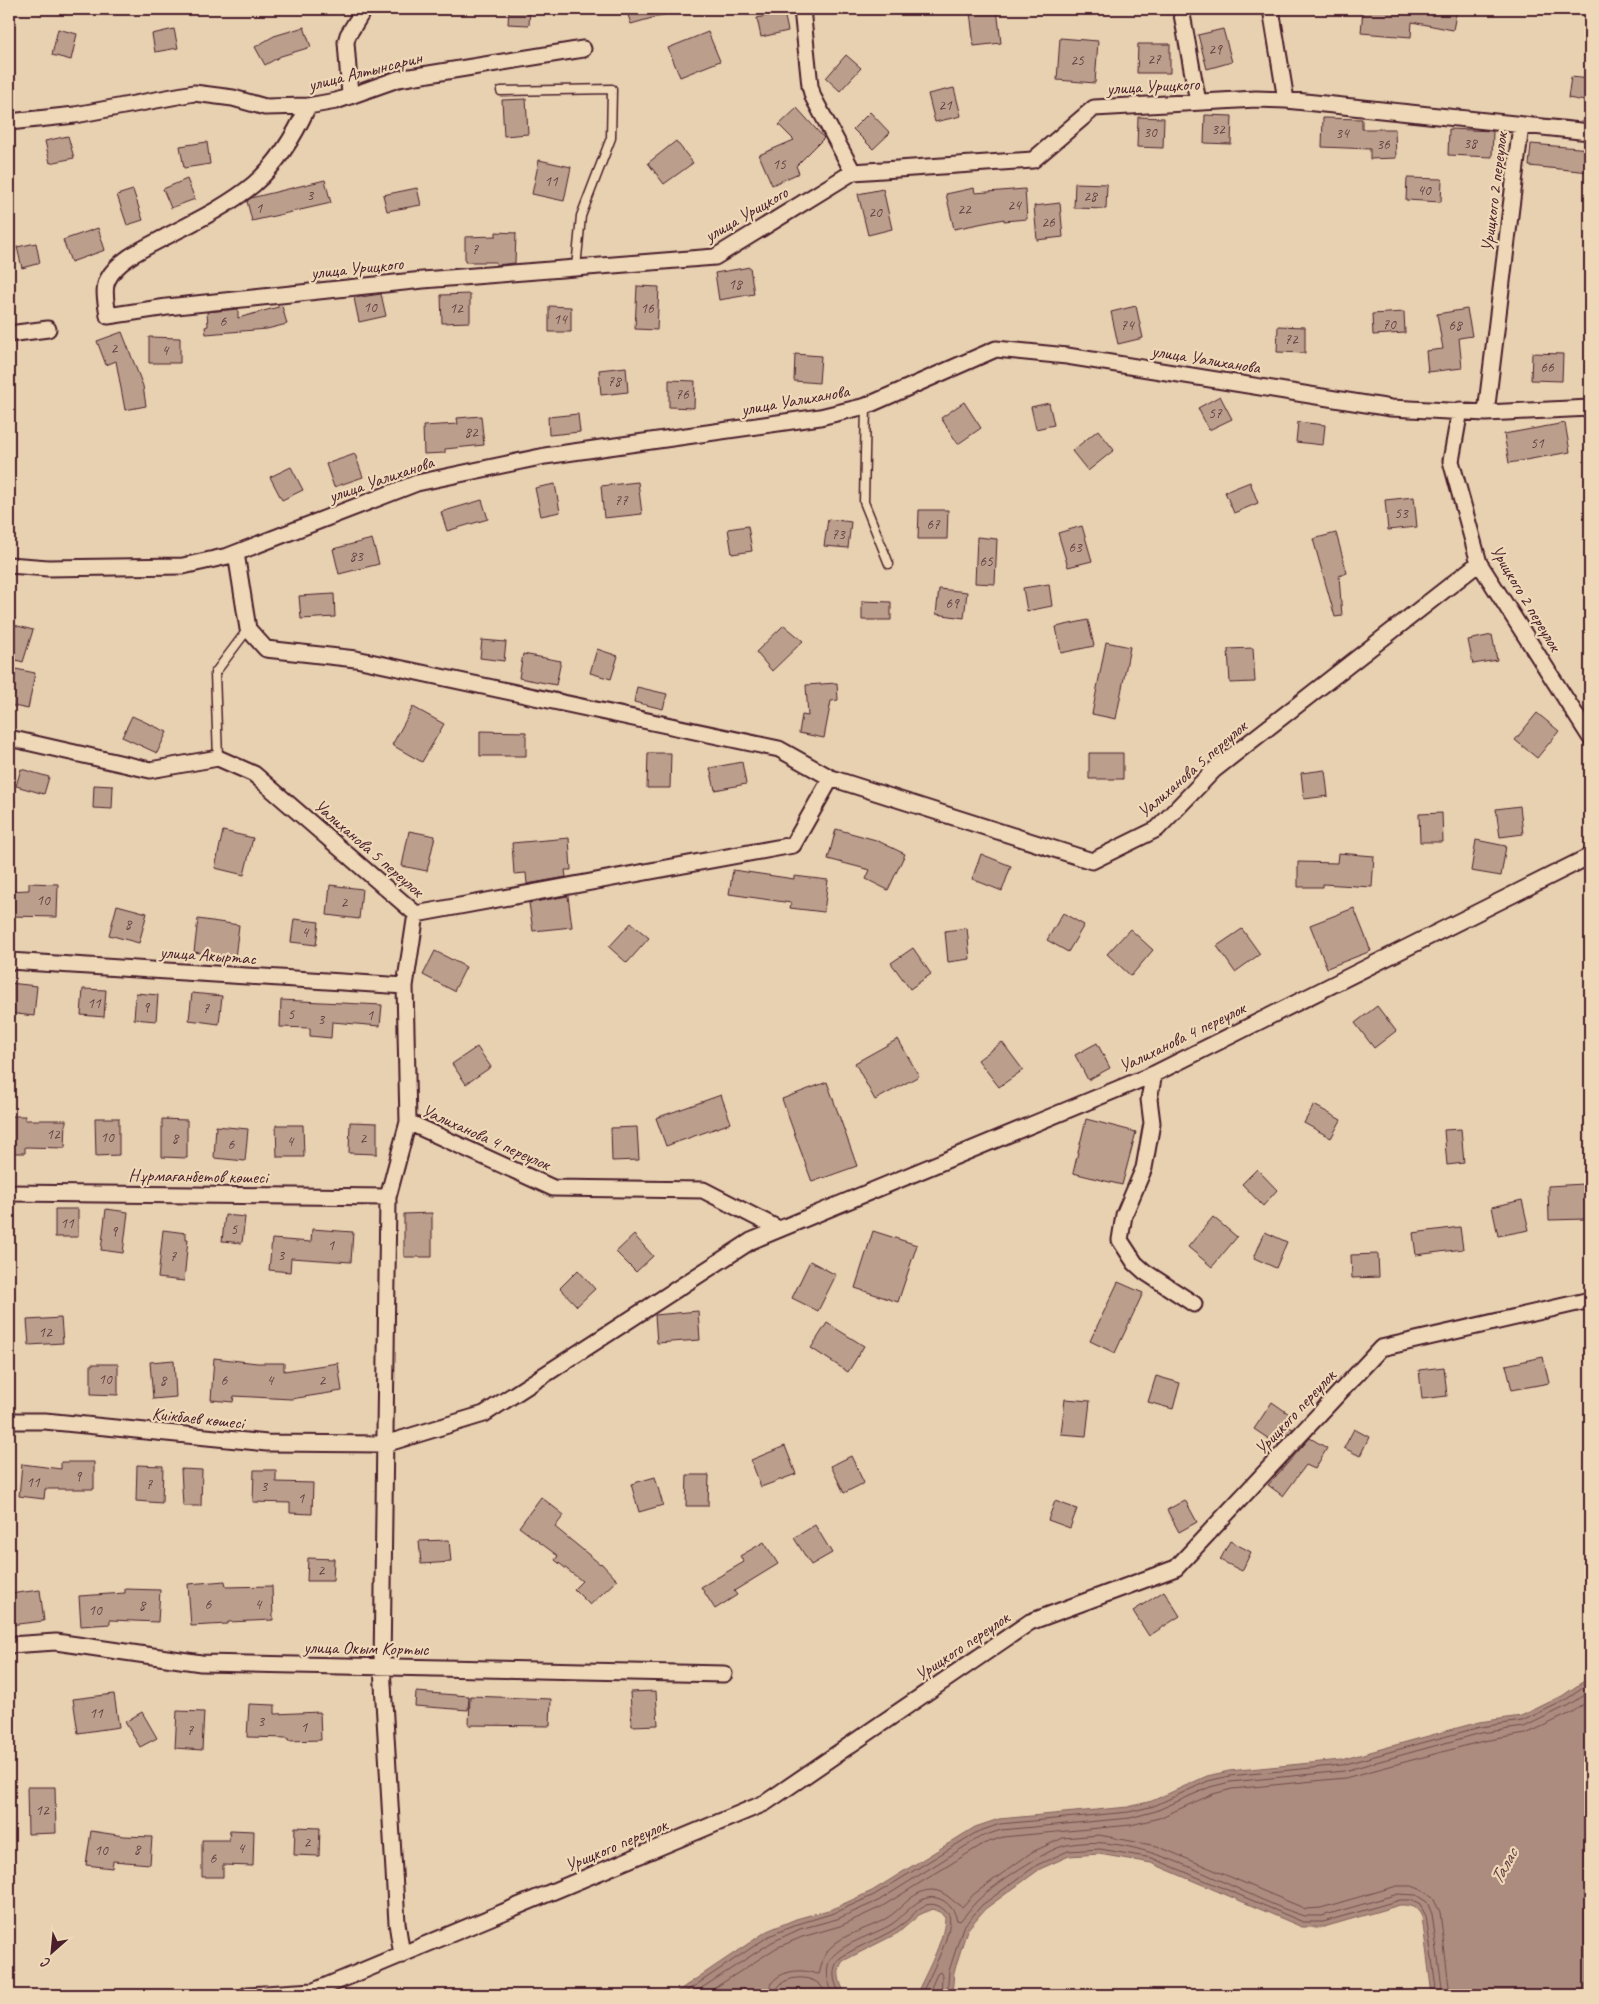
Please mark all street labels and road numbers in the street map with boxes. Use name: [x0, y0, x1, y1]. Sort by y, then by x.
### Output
street label: улица Алтынсарин: [305, 46, 426, 96]
street label: улица Урицкого: [1105, 73, 1201, 99]
street label: Урицкого 2 переулок: [1476, 129, 1513, 253]
street label: улица Урицкого: [700, 181, 793, 247]
street label: улица Урицкого: [309, 252, 406, 284]
street label: улица Уалиханова: [1149, 339, 1264, 379]
street label: улица Уалиханова: [738, 379, 853, 421]
street label: улица Уалиханова: [325, 450, 438, 508]
street label: Урицкого 2 переулок: [1486, 541, 1568, 657]
street label: Уалиханова 5 переулок: [1133, 714, 1253, 823]
street label: Уалиханова 5 переулок: [310, 794, 430, 903]
street label: улица Акыртас: [158, 941, 258, 969]
street label: Уалиханова 4 переулок: [1115, 996, 1251, 1077]
street label: Уалиханова 4 переулок: [419, 1099, 556, 1176]
street label: Нұрмағанбетов көшесі: [128, 1164, 270, 1188]
street label: Урицкого переулок: [1250, 1364, 1341, 1459]
street label: Киікбаев көшесі: [151, 1402, 248, 1434]
street label: Урицкого переулок: [911, 1606, 1014, 1686]
street label: улица Окым Кортыс: [302, 1636, 430, 1660]
street label: Урицкого переулок: [562, 1813, 672, 1876]

